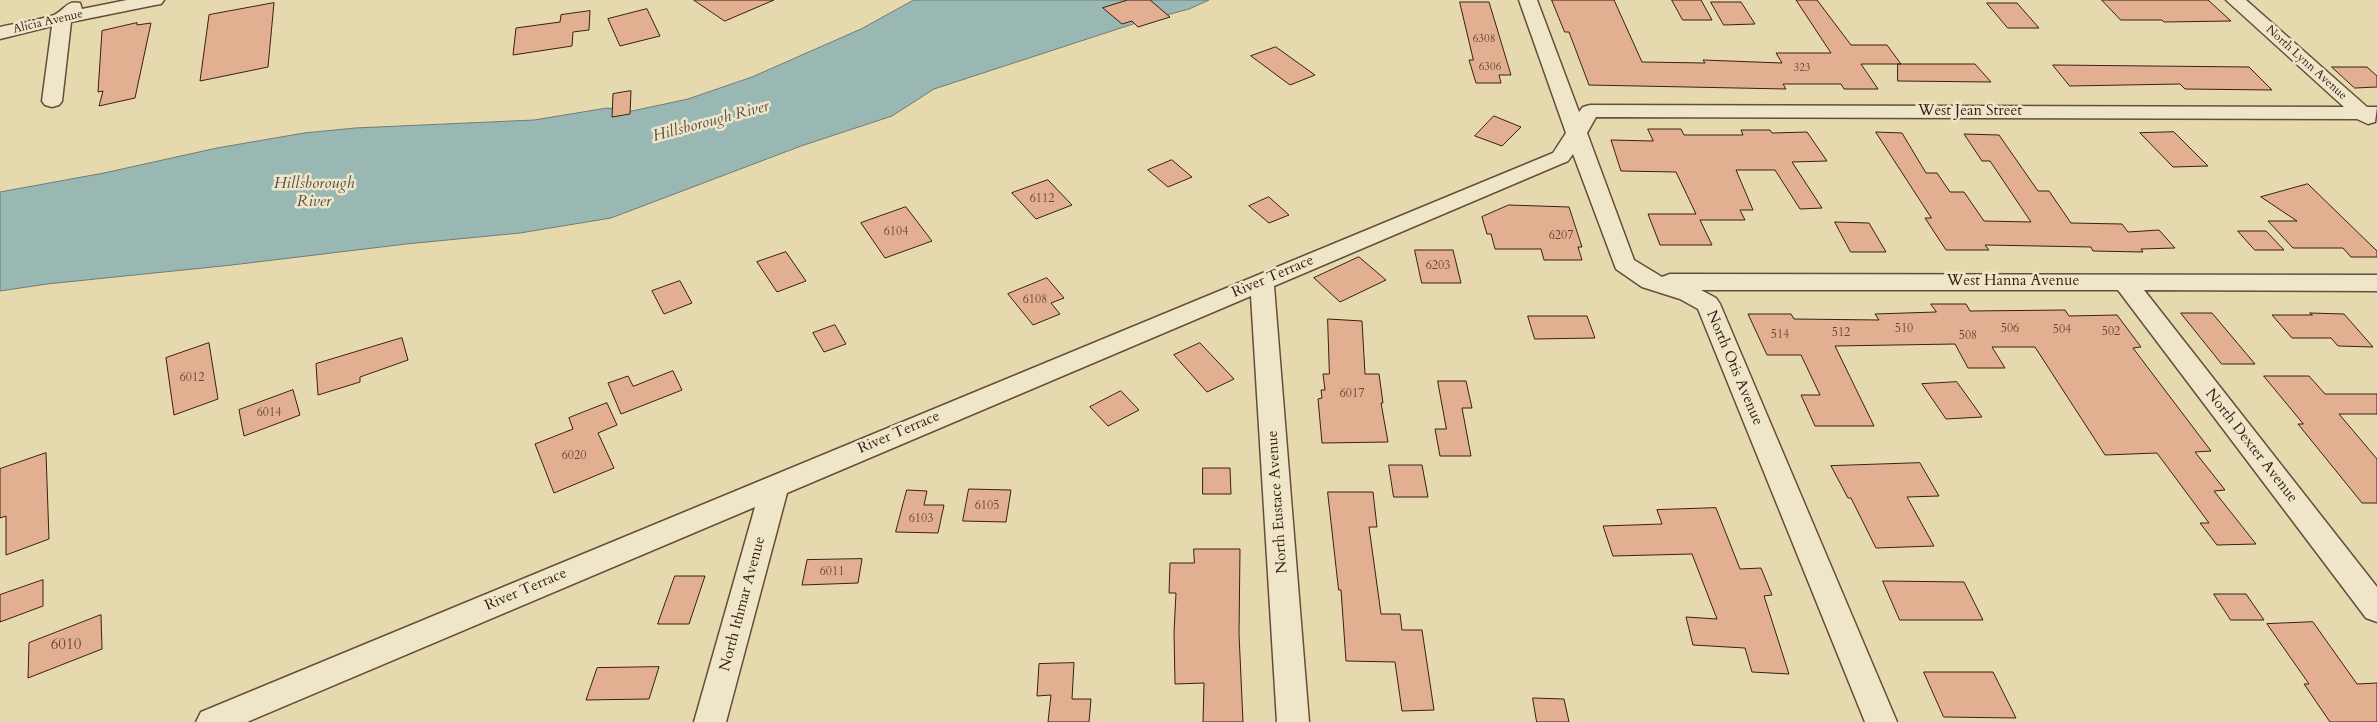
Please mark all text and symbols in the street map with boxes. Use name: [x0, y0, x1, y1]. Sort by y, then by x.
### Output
street label: Alicia Avenue: [12, 7, 84, 37]
street label: North Lynn Avenue: [2263, 23, 2349, 103]
house number: 6308: [1473, 32, 1495, 46]
house number: 6306: [1479, 60, 1501, 74]
house number: 323: [1794, 61, 1810, 75]
water label: Hillsborough River: [651, 97, 771, 147]
street label: West Jean Street: [1918, 103, 2022, 121]
water label: Hillsborough River: [274, 174, 354, 212]
house number: 6112: [1030, 192, 1054, 206]
house number: 6104: [884, 225, 908, 239]
house number: 6207: [1549, 229, 1573, 243]
street label: River Terrace: [1229, 252, 1317, 302]
house number: 6203: [1426, 259, 1450, 273]
street label: West Hanna Avenue: [1947, 273, 2079, 291]
house number: 6108: [1023, 293, 1047, 307]
street label: North Otis Avenue: [1702, 308, 1766, 428]
house number: 510: [1895, 322, 1913, 336]
house number: 506: [2001, 322, 2019, 336]
house number: 504: [2053, 323, 2071, 337]
house number: 502: [2102, 325, 2120, 339]
house number: 512: [1832, 326, 1850, 340]
house number: 514: [1771, 328, 1789, 342]
house number: 508: [1959, 329, 1977, 343]
house number: 6012: [180, 371, 204, 385]
street label: North Dexter Avenue: [2201, 385, 2301, 507]
house number: 6017: [1340, 387, 1364, 401]
house number: 6014: [257, 406, 281, 420]
street label: River Terrace: [855, 408, 943, 458]
street label: North Eustace Avenue: [1264, 430, 1292, 574]
house number: 6020: [562, 449, 586, 463]
house number: 6105: [975, 499, 999, 513]
house number: 6103: [909, 512, 933, 526]
street label: North Ithmar Avenue: [716, 535, 770, 673]
street label: River Terrace: [482, 565, 570, 615]
house number: 6011: [820, 565, 844, 579]
house number: 6010: [51, 637, 81, 655]

